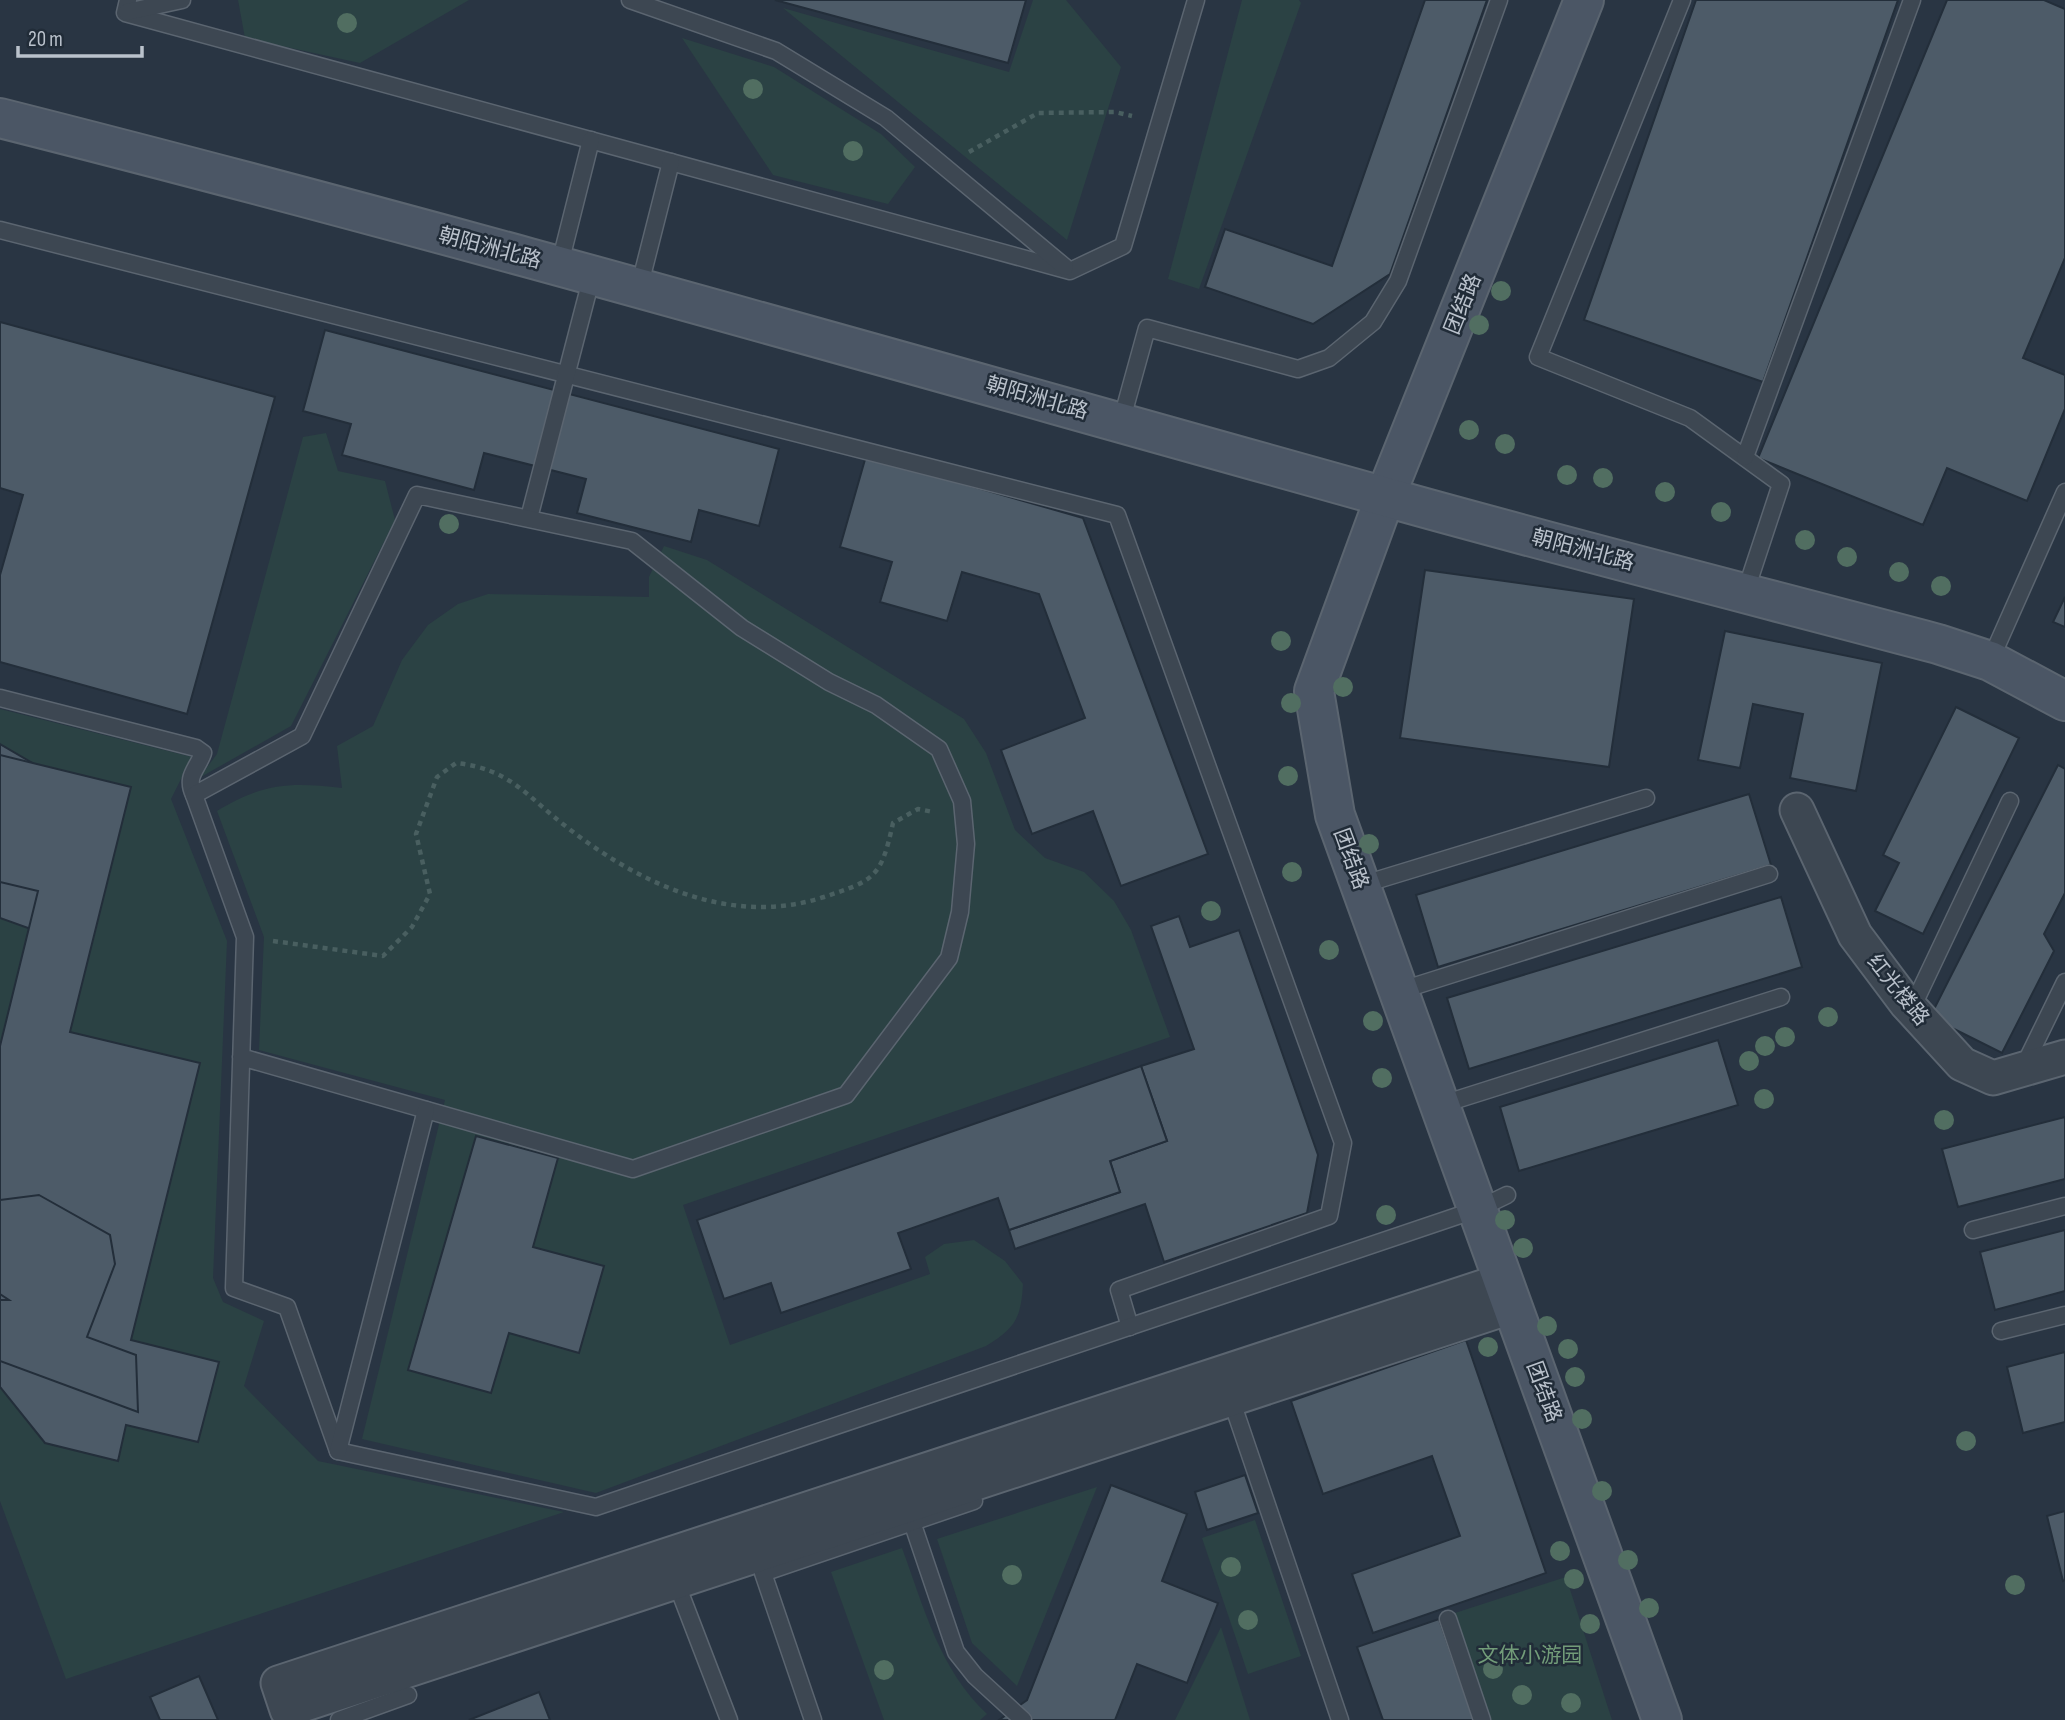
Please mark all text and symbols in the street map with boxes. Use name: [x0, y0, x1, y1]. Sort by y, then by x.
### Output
scale bar: [18, 14, 142, 58]
text: 20 m: [28, 27, 63, 52]
street label: 朝阳洲北路: [436, 222, 544, 274]
street label: 团结路: [1440, 270, 1486, 338]
street label: 朝阳洲北路: [983, 372, 1091, 424]
street label: 朝阳洲北路: [1529, 524, 1637, 576]
street label: 团结路: [1328, 825, 1374, 893]
street label: 红光楼路: [1862, 949, 1934, 1031]
street label: 团结路: [1521, 1358, 1567, 1426]
park label: 文体小游园: [1478, 1643, 1583, 1668]

